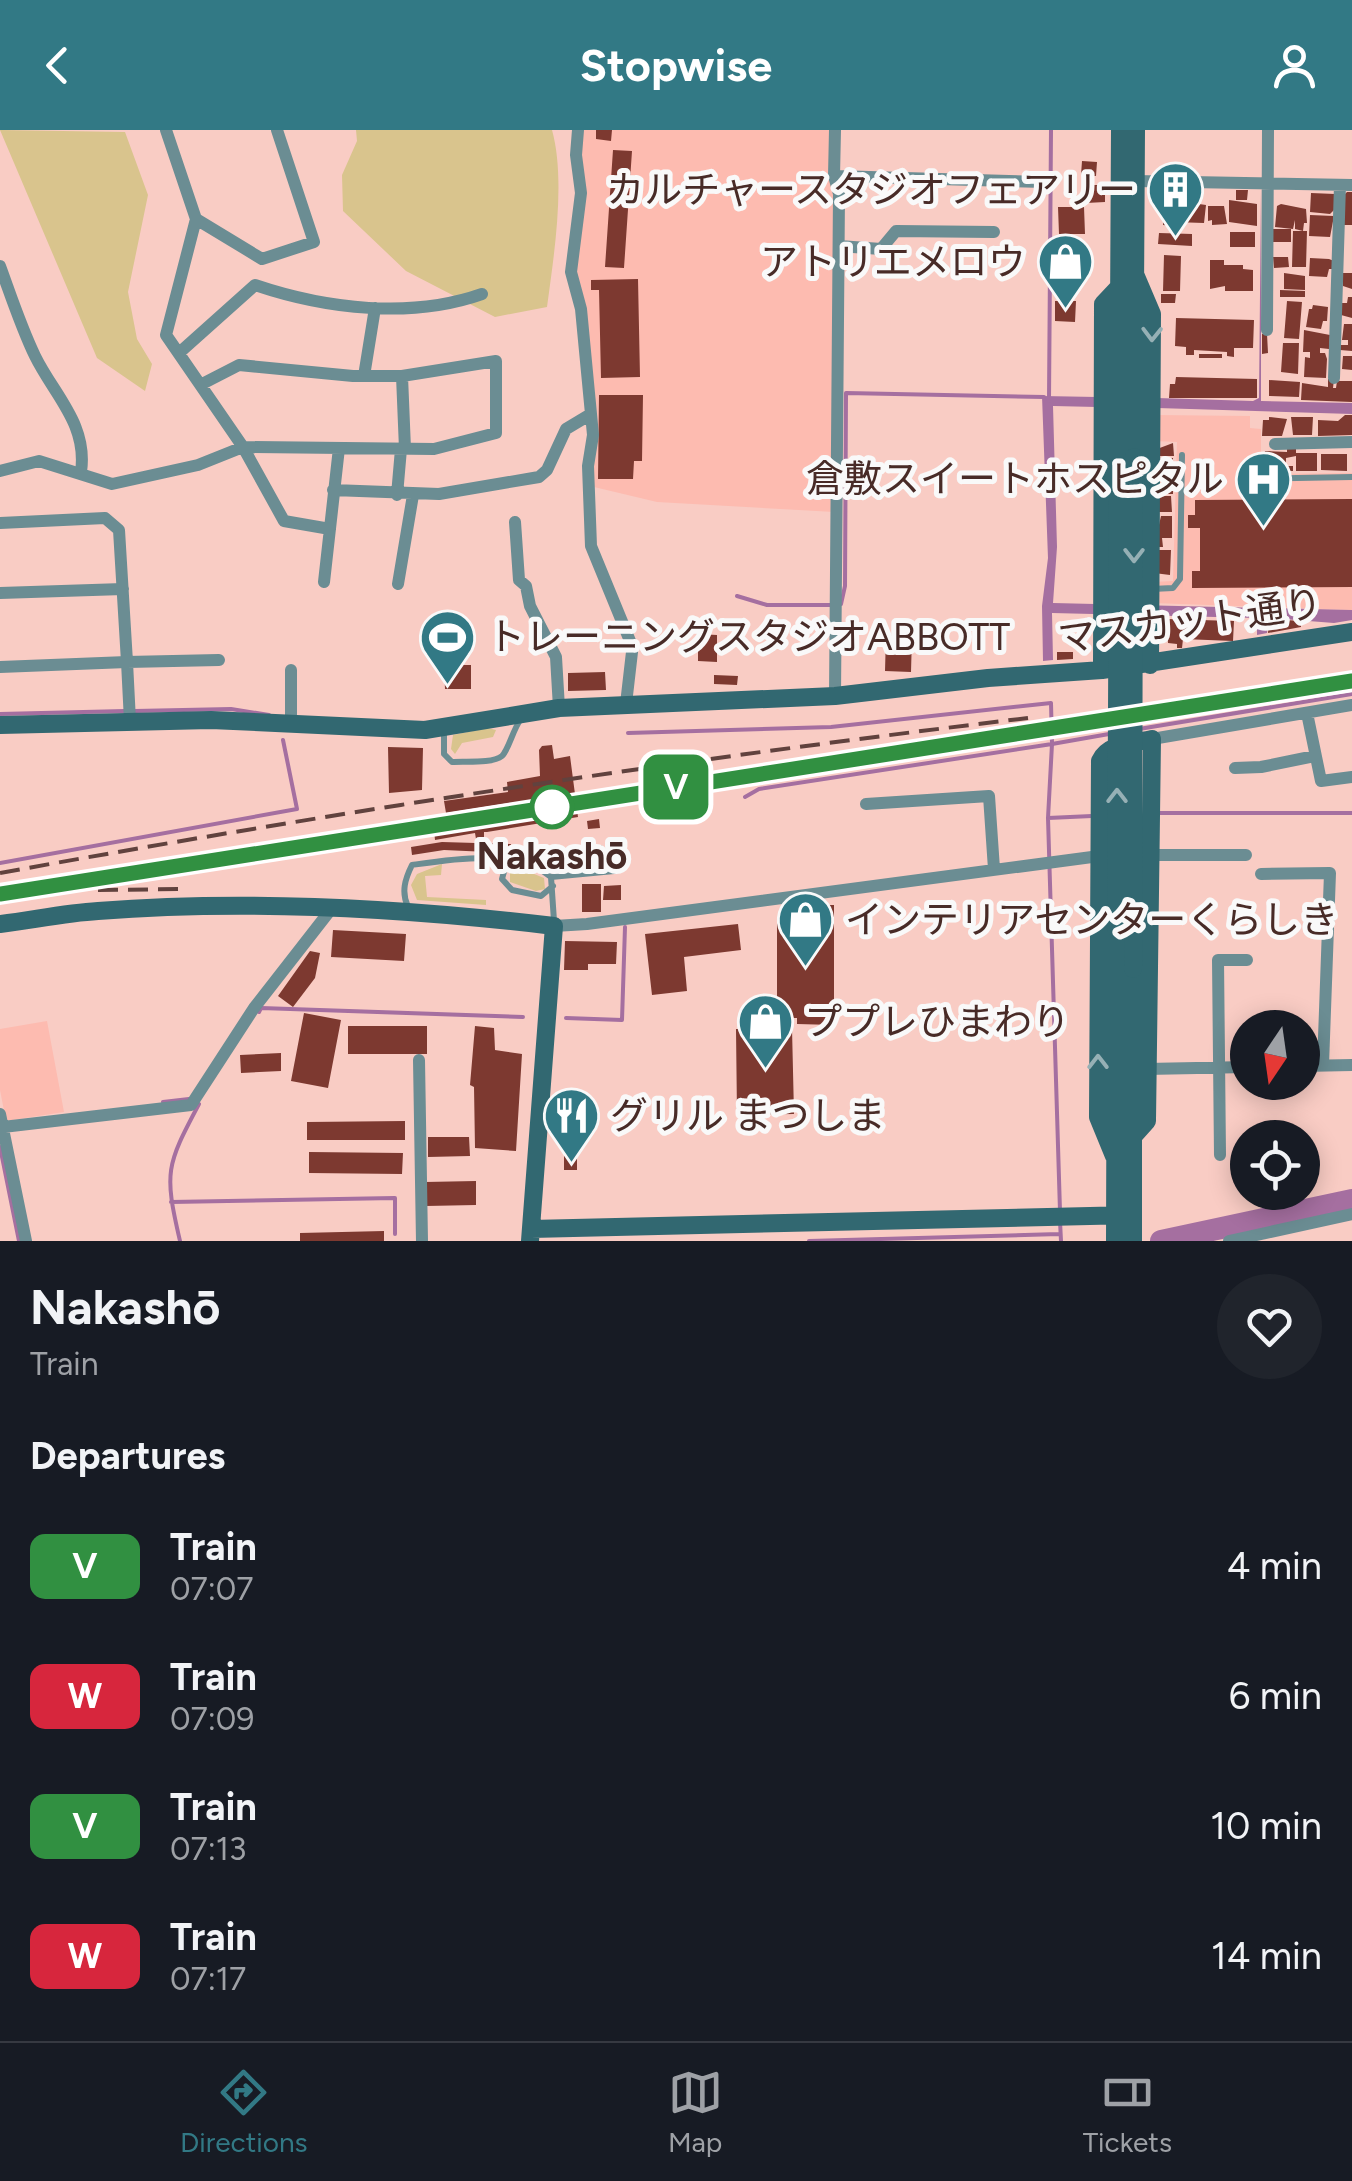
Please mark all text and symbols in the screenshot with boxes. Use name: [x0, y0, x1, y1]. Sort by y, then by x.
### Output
icon: back: [30, 38, 85, 93]
text: Stopwise: [580, 38, 772, 92]
icon: person: [1267, 38, 1322, 93]
building icon: カルチャースタジオフェアリー: [1145, 160, 1205, 239]
place label: カルチャースタジオフェアリー: [606, 167, 1136, 213]
shop icon: アトリエメロウ: [1035, 232, 1095, 311]
place label: アトリエメロウ: [760, 239, 1026, 285]
one-way arrow: [1141, 328, 1163, 343]
hospital icon: 倉敷スイートホスピタル: [1233, 449, 1293, 528]
place label: 倉敷スイートホスピタル: [806, 456, 1224, 502]
one-way arrow: [1123, 548, 1145, 563]
street label: マスカット通り: [1055, 580, 1325, 662]
sports icon: トレーニングスタジオABBOTT: [418, 607, 478, 686]
place label: トレーニングスタジオABBOTT: [487, 614, 1010, 660]
line badge: V: [644, 754, 708, 820]
text: V: [663, 766, 689, 808]
marker: Nakashō: [531, 786, 573, 828]
one-way arrow: [1106, 787, 1128, 802]
place label: Nakashō: [477, 833, 627, 879]
shop icon: インテリアセンターくらしき: [776, 890, 836, 969]
place label: インテリアセンターくらしき: [845, 897, 1338, 943]
shop icon: ププレひまわり: [735, 992, 795, 1071]
place label: ププレひまわり: [804, 999, 1070, 1045]
north arrow: [1230, 1010, 1320, 1100]
map controls: [1230, 1010, 1320, 1210]
one-way arrow: [1087, 1053, 1109, 1068]
restaurant icon: グリル まつしま: [541, 1086, 601, 1165]
place label: グリル まつしま: [610, 1093, 885, 1139]
button: locate: [1230, 1120, 1320, 1210]
button: heart: [1217, 1274, 1322, 1379]
text: Nakashō: [30, 1278, 220, 1336]
text: Train: [30, 1345, 99, 1383]
text: Departures: [30, 1433, 225, 1479]
text: Train: [170, 1524, 257, 1570]
text: 4 min: [1227, 1543, 1322, 1589]
text: V: [72, 1545, 98, 1587]
text: 07:07: [170, 1570, 254, 1608]
text: Train: [170, 1654, 257, 1700]
text: 6 min: [1229, 1673, 1322, 1719]
text: W: [68, 1675, 102, 1717]
text: 07:09: [170, 1700, 254, 1738]
text: Train: [170, 1784, 257, 1830]
text: 10 min: [1210, 1803, 1322, 1849]
text: V: [72, 1805, 98, 1847]
text: 07:13: [170, 1830, 246, 1868]
text: Train: [170, 1914, 257, 1960]
text: 14 min: [1211, 1933, 1322, 1979]
text: W: [68, 1935, 102, 1977]
text: 07:17: [170, 1960, 246, 1998]
tab: Directions: [180, 2065, 308, 2159]
tab: Map: [668, 2065, 723, 2159]
tab: Tickets: [1083, 2065, 1172, 2159]

